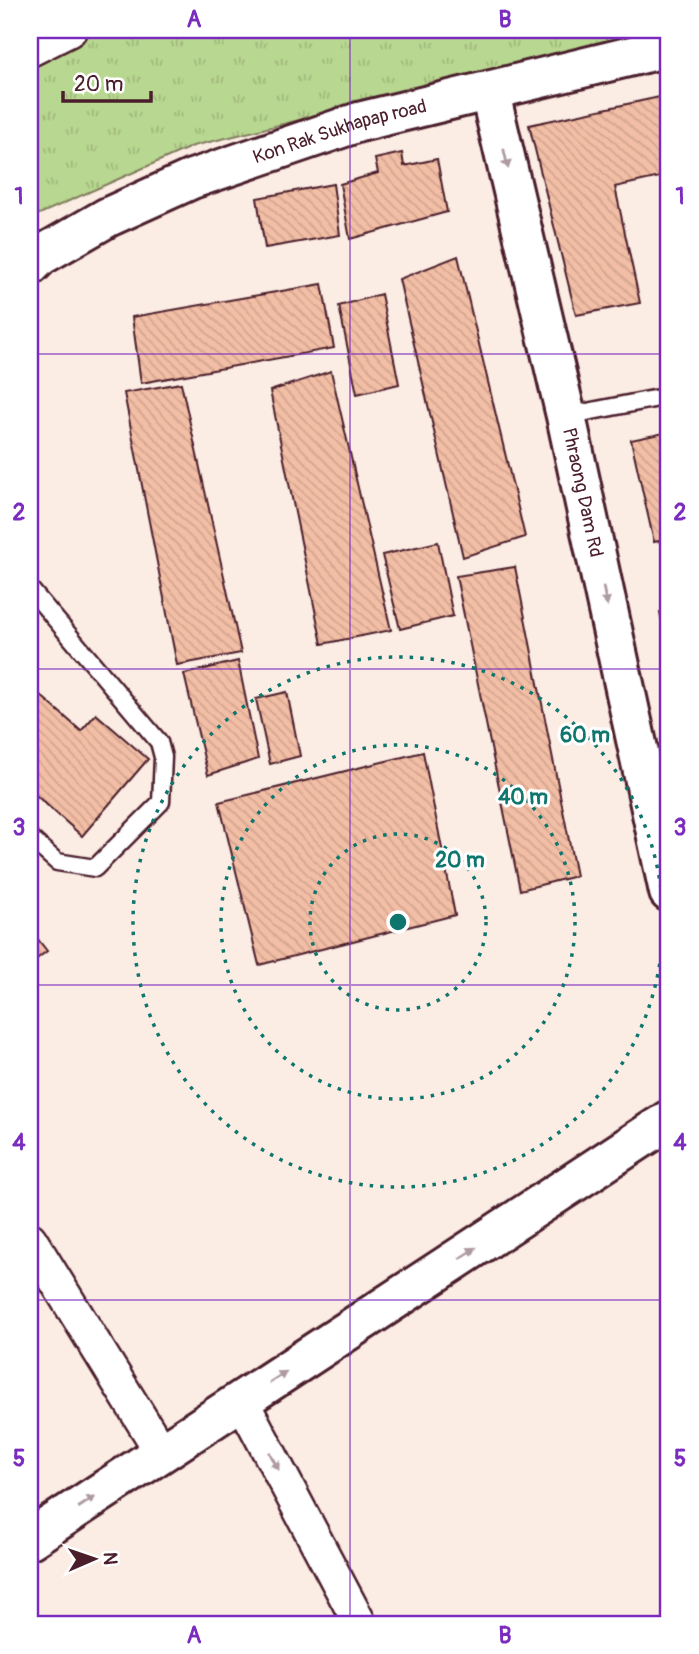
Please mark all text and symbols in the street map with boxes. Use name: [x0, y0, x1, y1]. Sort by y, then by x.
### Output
text: A: [187, 5, 202, 34]
text: B: [498, 5, 512, 34]
scale bar: [63, 60, 150, 104]
text: 20 m: [74, 71, 123, 98]
street label: Kon Rak Sukhapap road: [250, 94, 429, 169]
one-way arrow: [501, 148, 512, 170]
text: 1: [15, 182, 24, 211]
text: 1: [676, 182, 685, 211]
street label: Phraong Dam Rd: [557, 426, 608, 559]
text: 2: [13, 498, 26, 527]
text: 2: [674, 498, 687, 527]
one-way arrow: [600, 585, 611, 607]
text: 60 m: [560, 722, 610, 749]
text: 40 m: [498, 784, 548, 811]
text: 3: [13, 813, 25, 842]
text: 3: [674, 813, 686, 842]
text: 20 m: [435, 847, 485, 874]
centre of rings: [386, 910, 410, 934]
text: 4: [12, 1128, 26, 1157]
text: 4: [673, 1128, 687, 1157]
one-way arrow: [458, 1246, 477, 1259]
one-way arrow: [268, 1371, 287, 1384]
text: 5: [13, 1444, 25, 1473]
text: 5: [674, 1444, 686, 1473]
one-way arrow: [268, 1451, 280, 1471]
one-way arrow: [78, 1495, 96, 1509]
north arrow: [60, 1524, 130, 1594]
text: N: [98, 1552, 122, 1565]
text: A: [187, 1621, 202, 1650]
text: B: [498, 1621, 512, 1650]

